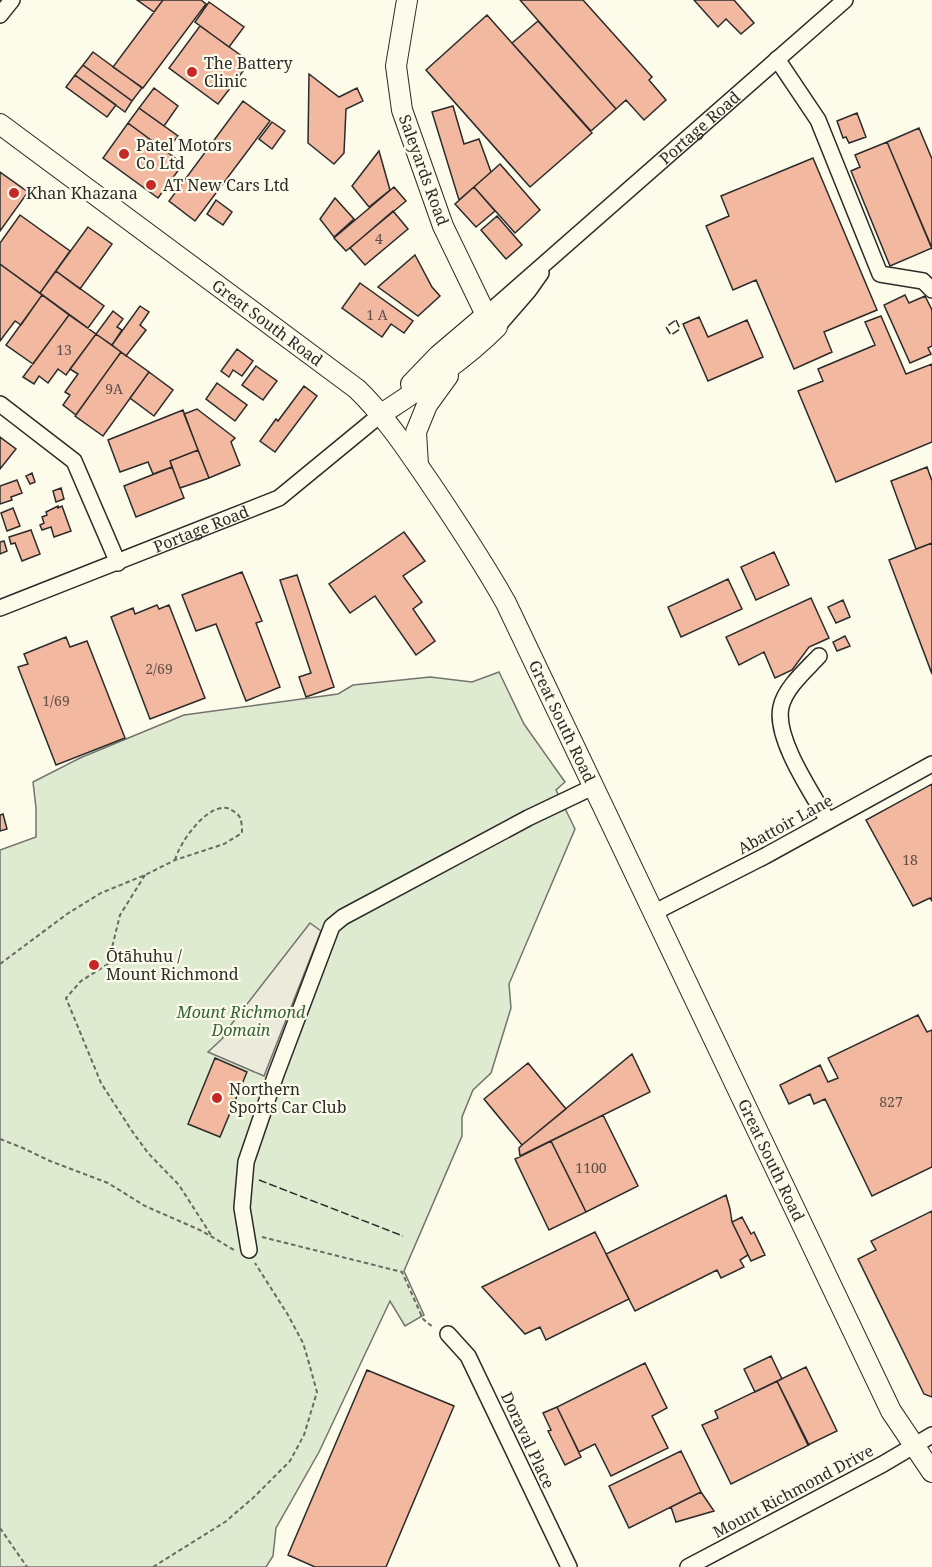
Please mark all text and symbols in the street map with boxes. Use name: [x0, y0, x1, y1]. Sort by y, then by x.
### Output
place label: The Battery Clinic: [204, 52, 294, 92]
marker: The Battery Clinic: [185, 65, 199, 79]
street label: Portage Road: [654, 86, 745, 169]
street label: Saleyards Road: [394, 111, 454, 229]
place label: Patel Motors Co Ltd: [136, 134, 232, 174]
marker: Patel Motors Co Ltd: [117, 147, 131, 161]
place label: AT New Cars Ltd: [163, 174, 289, 196]
marker: AT New Cars Ltd: [144, 178, 158, 192]
place label: Khan Khazana: [26, 182, 138, 204]
marker: Khan Khazana: [7, 186, 21, 200]
house number: 4: [375, 229, 383, 248]
street label: Great South Road: [207, 274, 328, 371]
house number: 1 A: [366, 305, 388, 324]
house number: 13: [56, 340, 72, 359]
house number: 9A: [105, 379, 123, 398]
street label: Portage Road: [150, 500, 252, 558]
street label: Great South Road: [524, 657, 601, 786]
house number: 2/69: [145, 659, 173, 678]
house number: 1/69: [42, 691, 70, 710]
street label: Abattoir Lane: [734, 789, 836, 859]
house number: 18: [902, 850, 918, 869]
place label: Ōtāhuhu / Mount Richmond: [106, 945, 239, 985]
marker: Ōtāhuhu / Mount Richmond: [87, 958, 101, 972]
park label: Mount Richmond Domain: [176, 1001, 306, 1041]
place label: Northern Sports Car Club: [229, 1078, 347, 1118]
marker: Northern Sports Car Club: [210, 1091, 224, 1105]
house number: 827: [879, 1092, 903, 1111]
street label: Great South Road: [733, 1095, 810, 1225]
house number: 1100: [575, 1158, 607, 1177]
street label: Doraval Place: [496, 1388, 560, 1492]
street label: Mount Richmond Drive: [709, 1439, 877, 1543]

